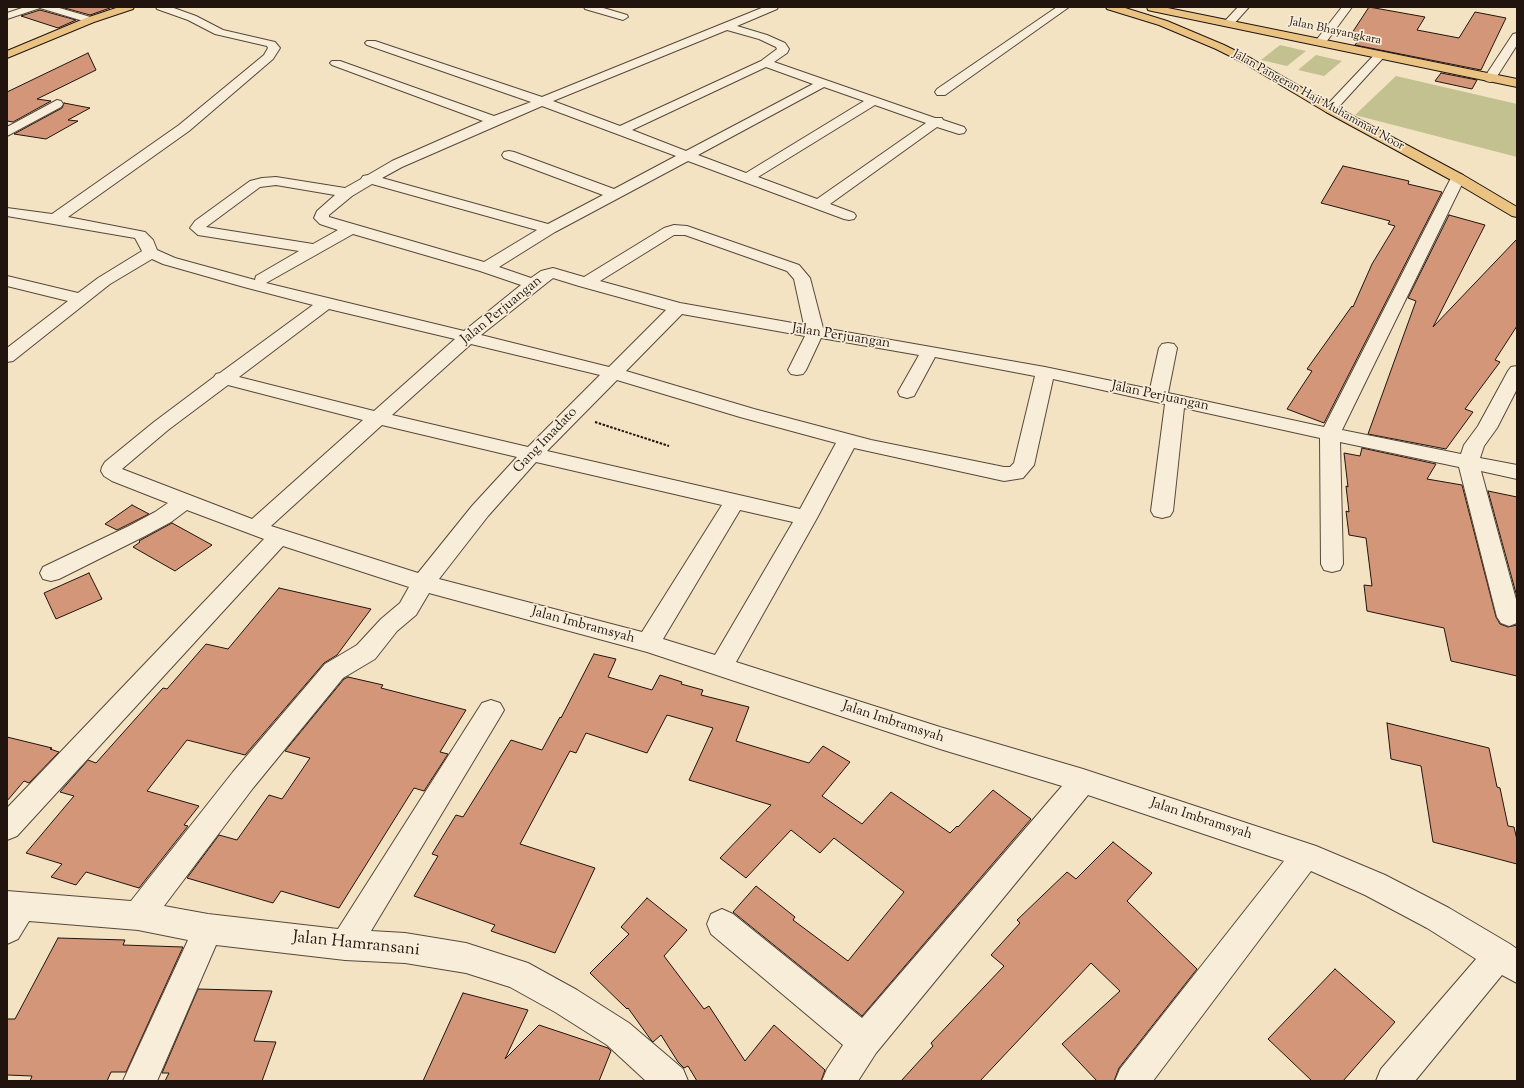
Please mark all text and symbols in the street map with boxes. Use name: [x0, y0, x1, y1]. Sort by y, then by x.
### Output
street label: Jalan Bhayangkara: [1288, 15, 1382, 49]
street label: Jalan Pangeran Haji Muhammad Noor: [1230, 48, 1406, 154]
street label: Jalan Perjuangan: [458, 273, 546, 349]
street label: Jalan Perjuangan: [791, 321, 891, 353]
street label: Jalan Perjuangan: [1110, 378, 1210, 416]
street label: Gang Imadato: [510, 405, 582, 477]
street label: Jalan Imbramsyah: [530, 604, 636, 648]
street label: Jalan Imbramsyah: [840, 699, 946, 747]
street label: Jalan Imbramsyah: [1148, 796, 1254, 844]
street label: Jalan Hamransani: [291, 928, 421, 962]

